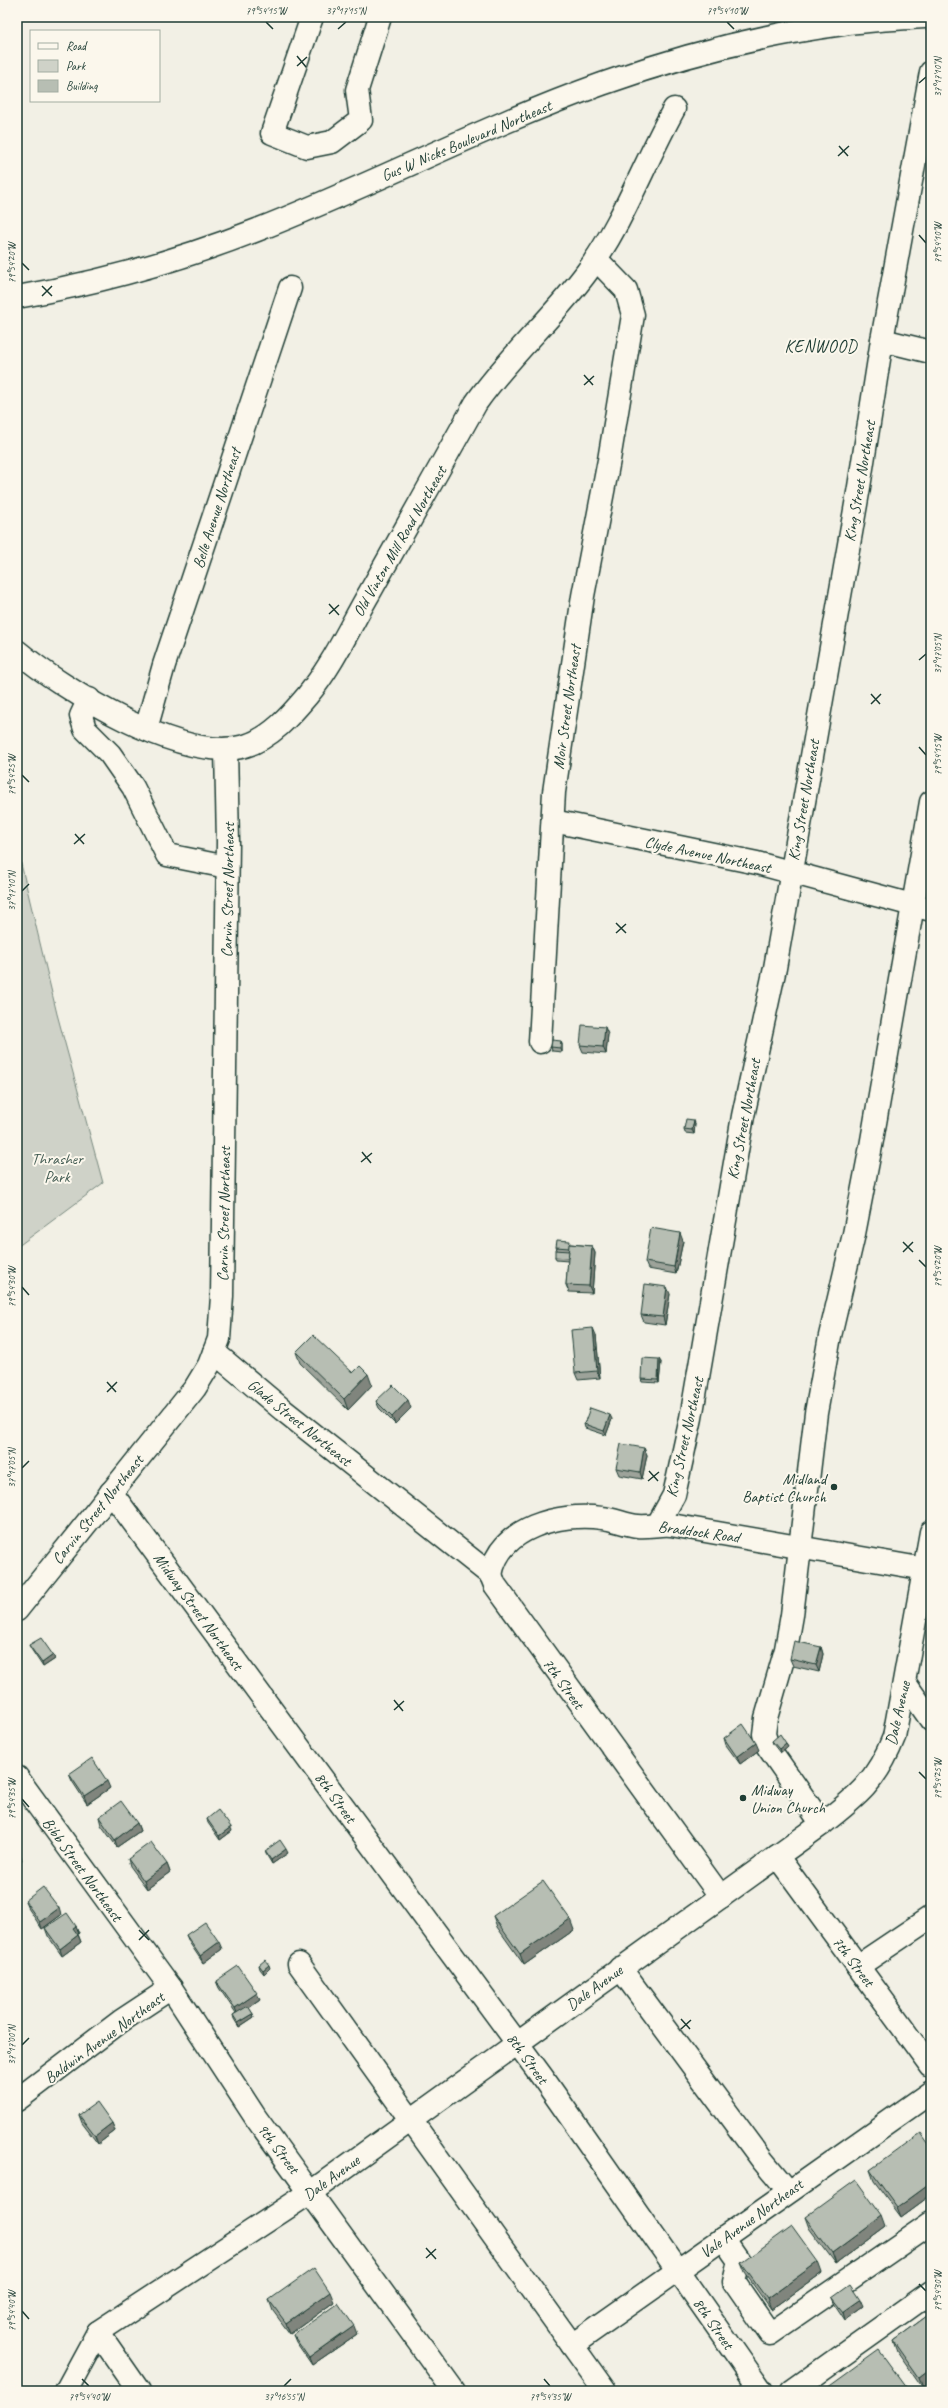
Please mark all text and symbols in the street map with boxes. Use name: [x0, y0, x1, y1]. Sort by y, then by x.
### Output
text: 79°54'15"W: [246, 4, 288, 17]
text: 37°17'15"N: [326, 4, 368, 17]
text: 79°54'10"W: [707, 4, 749, 17]
legend: [30, 30, 160, 102]
text: Road: [66, 38, 88, 54]
text: 37°17'10"N: [931, 55, 944, 97]
text: Park: [66, 58, 87, 74]
text: Building: [66, 78, 98, 94]
street label: Gus W Nicks Boulevard Northeast: [378, 95, 556, 186]
text: 79°54'10"W: [931, 221, 944, 263]
text: 79°54'20"W: [5, 241, 18, 283]
district label: KENWOOD: [784, 336, 859, 357]
street label: King Street Northeast: [840, 418, 881, 543]
street label: Belle Avenue Northeast: [188, 443, 247, 571]
street label: Old Vinton Mill Road Northeast: [349, 461, 452, 620]
text: 37°17'05"N: [931, 632, 944, 674]
street label: Moir Street Northeast: [548, 641, 586, 770]
text: 79°54'15"W: [931, 733, 944, 775]
street label: King Street Northeast: [784, 737, 825, 862]
text: 79°54'25"W: [5, 753, 18, 795]
street label: Carvin Street Northeast: [217, 821, 239, 958]
street label: Clyde Avenue Northeast: [643, 832, 774, 878]
text: 37°17'10"N: [5, 869, 18, 911]
street label: King Street Northeast: [723, 1056, 766, 1181]
street label: Carvin Street Northeast: [213, 1145, 235, 1282]
park label: Thrasher Park: [31, 1149, 84, 1187]
text: 79°54'20"W: [931, 1245, 944, 1287]
text: 79°54'30"W: [5, 1265, 18, 1307]
street label: King Street Northeast: [661, 1374, 709, 1499]
street label: Glade Street Northeast: [243, 1375, 357, 1472]
text: 37°17'05"N: [5, 1446, 18, 1488]
street label: Carvin Street Northeast: [48, 1450, 149, 1568]
place label: Midland Baptist Church: [742, 1469, 829, 1507]
marker: Midland Baptist Church: [829, 1482, 839, 1492]
street label: Braddock Road: [657, 1516, 744, 1548]
street label: Midway Street Northeast: [149, 1549, 248, 1676]
street label: 7th Street: [538, 1654, 589, 1714]
street label: Dale Avenue: [881, 1678, 915, 1747]
text: 79°54'25"W: [931, 1757, 944, 1799]
street label: 8th Street: [310, 1768, 361, 1828]
text: 79°54'35"W: [5, 1777, 18, 1819]
place label: Midway Union Church: [751, 1780, 826, 1818]
marker: Midway Union Church: [738, 1793, 748, 1803]
street label: Bibb Street Northeast: [38, 1814, 128, 1927]
street label: 7th Street: [828, 1932, 880, 1992]
street label: Dale Avenue: [562, 1960, 628, 2015]
street label: Baldwin Avenue Northeast: [41, 1987, 170, 2088]
text: 37°17'00"N: [5, 2023, 18, 2065]
street label: 8th Street: [502, 2029, 553, 2089]
street label: 9th Street: [253, 2119, 305, 2179]
street label: Dale Avenue: [299, 2150, 365, 2205]
street label: Vale Avenue Northeast: [696, 2174, 808, 2263]
text: 79°54'30"W: [931, 2269, 944, 2311]
text: 79°54'40"W: [5, 2289, 18, 2331]
street label: 8th Street: [688, 2294, 739, 2355]
text: 79°54'40"W: [69, 2390, 111, 2403]
text: 37°16'55"N: [264, 2390, 306, 2403]
text: 79°54'35"W: [530, 2390, 572, 2403]

